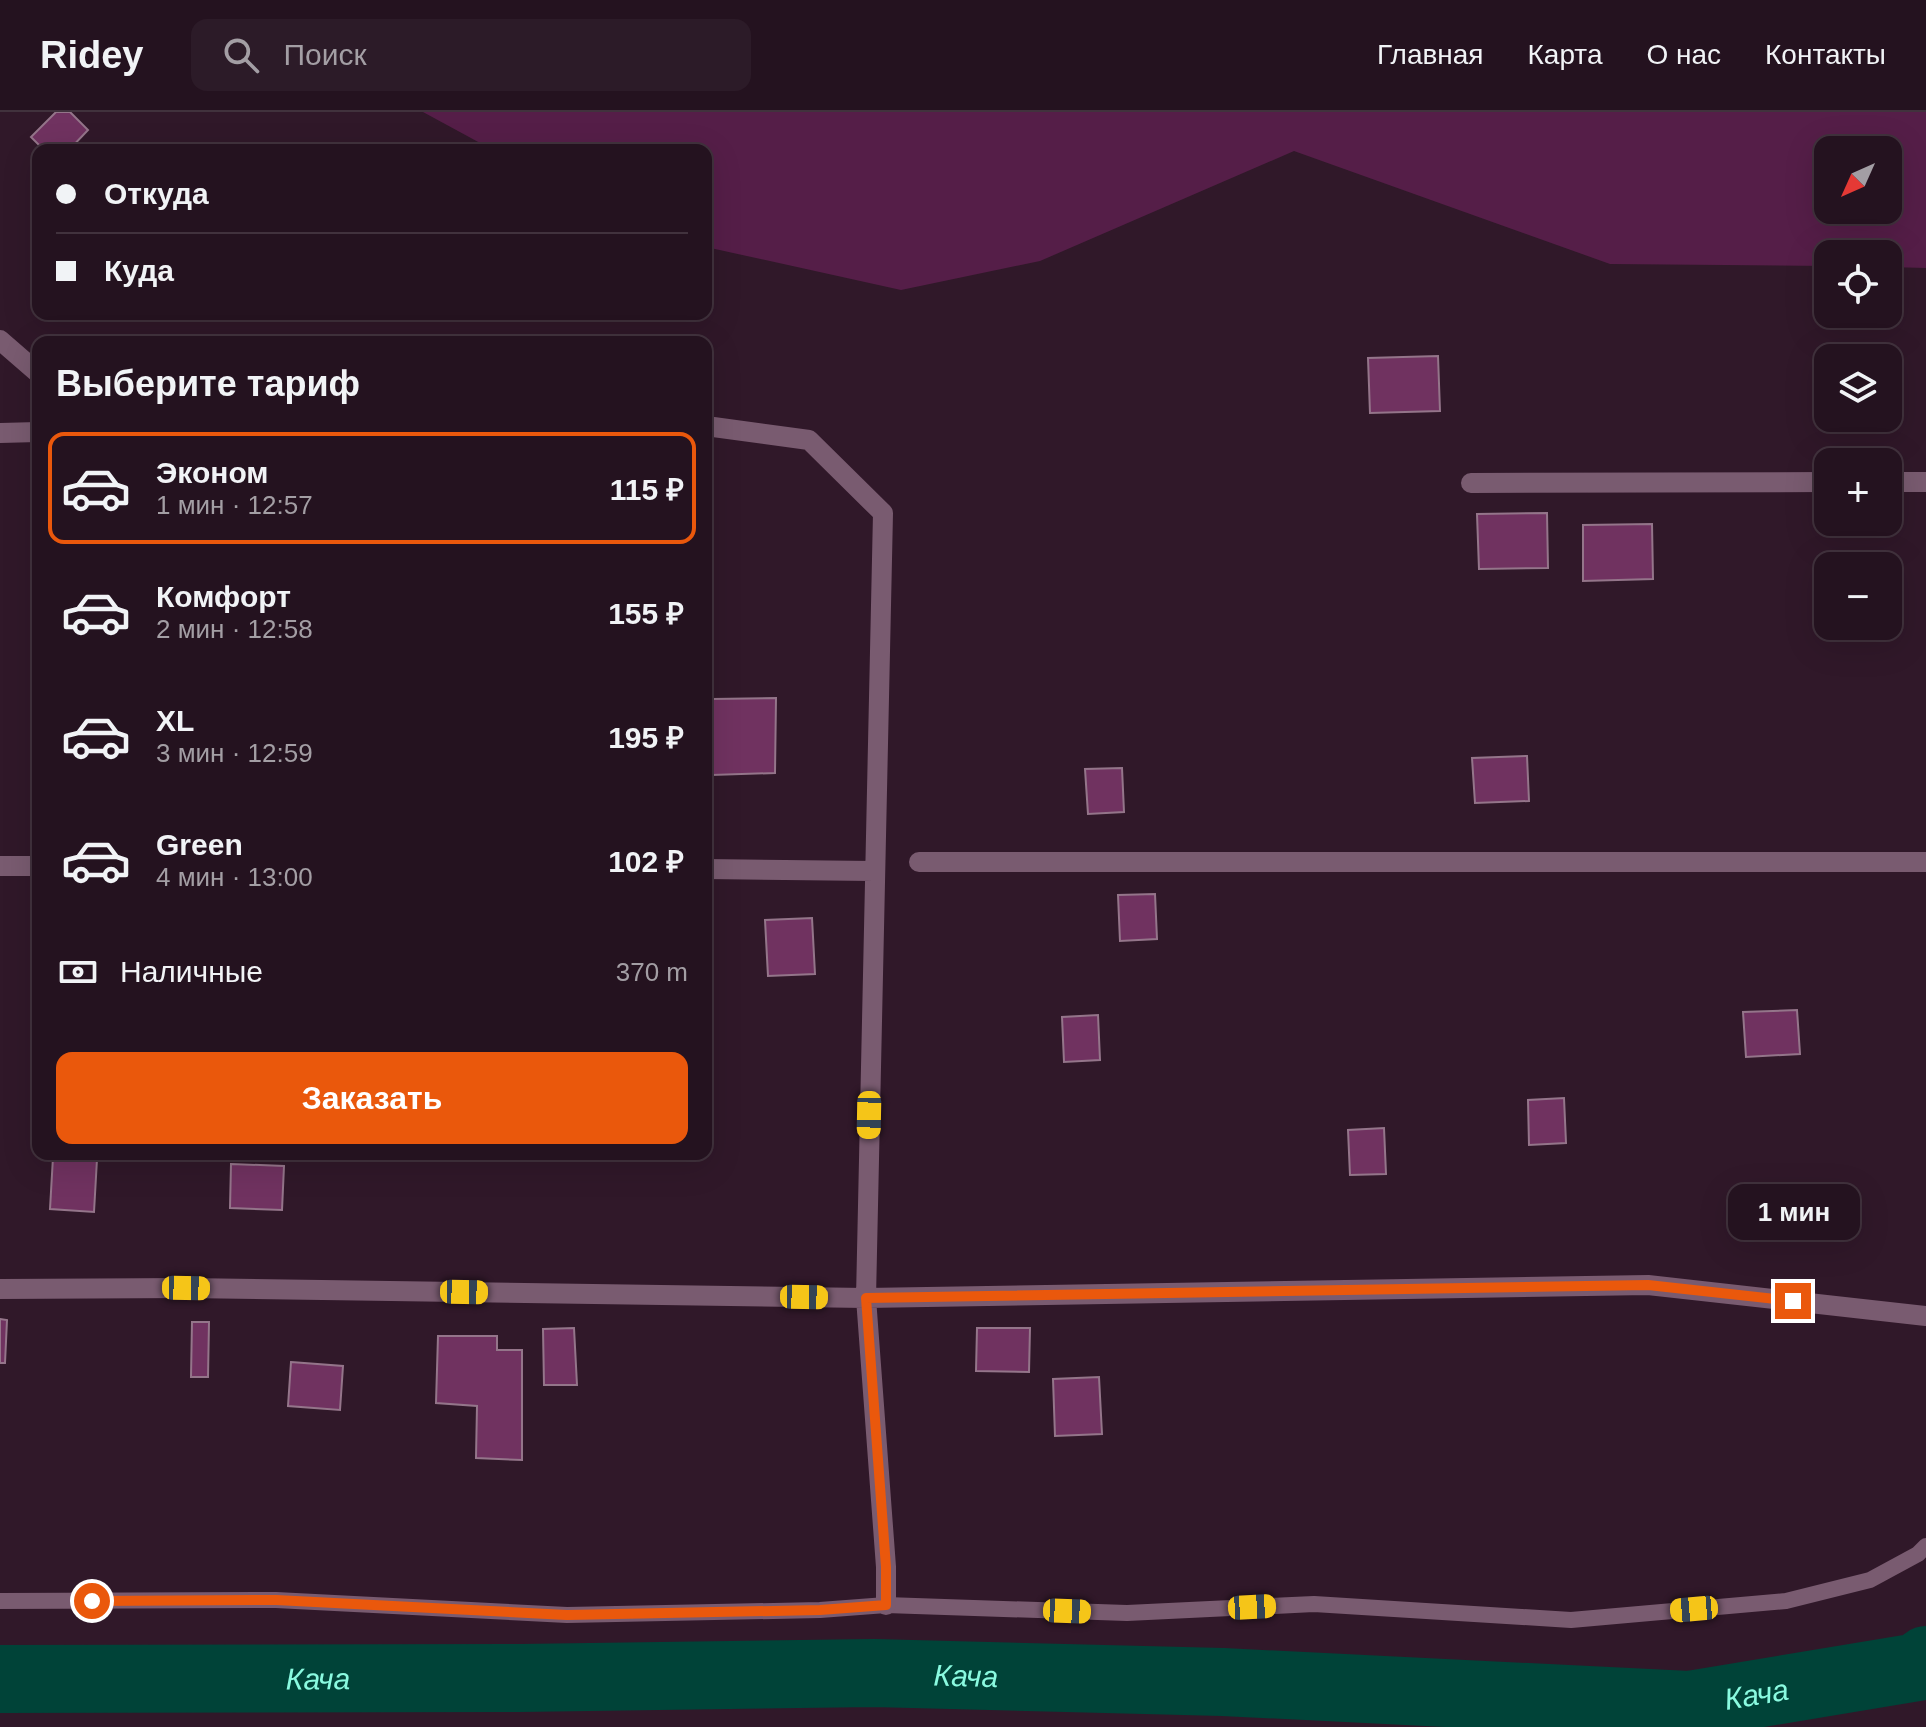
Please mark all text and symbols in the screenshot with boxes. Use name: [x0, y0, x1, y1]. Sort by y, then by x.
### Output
search box: [191, 19, 751, 91]
icon: search: [219, 33, 263, 77]
text: Ridey: [40, 34, 143, 76]
text: Поиск: [283, 38, 367, 71]
text: Главная: [1377, 39, 1484, 70]
text: Карта: [1528, 39, 1602, 70]
text: О нас: [1646, 39, 1721, 70]
text: Контакты: [1765, 39, 1886, 70]
north arrow: [1814, 136, 1902, 224]
map controls: [1814, 136, 1902, 640]
text: Откуда: [104, 177, 209, 210]
button: locate: [1814, 240, 1902, 328]
text: Куда: [104, 254, 174, 287]
button: layers: [1814, 344, 1902, 432]
text: Выберите тариф: [56, 363, 360, 404]
button: +: [1814, 448, 1902, 536]
icon: car: [60, 452, 132, 524]
text: Эконом: [156, 456, 269, 489]
text: 115 ₽: [610, 473, 684, 506]
text: 1 мин · 12:57: [156, 490, 313, 520]
button: −: [1814, 552, 1902, 640]
icon: car: [60, 576, 132, 648]
text: Комфорт: [156, 580, 291, 613]
text: 155 ₽: [608, 597, 684, 630]
text: 2 мин · 12:58: [156, 614, 313, 644]
icon: car: [60, 700, 132, 772]
text: XL: [156, 704, 194, 737]
text: 195 ₽: [608, 721, 684, 754]
text: 3 мин · 12:59: [156, 738, 313, 768]
icon: car: [60, 824, 132, 896]
text: Green: [156, 828, 243, 861]
text: 102 ₽: [608, 845, 684, 878]
text: 4 мин · 13:00: [156, 862, 313, 892]
icon: cash: [56, 950, 100, 994]
text: Наличные: [120, 955, 263, 988]
text: 370 m: [616, 957, 688, 987]
button: Заказать: [56, 1052, 688, 1144]
car: [857, 1091, 881, 1139]
callout: 1 мин: [1727, 1185, 1859, 1241]
text: 1 мин: [1758, 1197, 1830, 1227]
car: [162, 1276, 210, 1300]
car: [440, 1280, 488, 1304]
route end: [1775, 1283, 1811, 1319]
car: [780, 1285, 828, 1309]
route start: [74, 1583, 110, 1619]
car: [1227, 1594, 1277, 1620]
car: [1669, 1595, 1719, 1623]
car: [1043, 1598, 1091, 1624]
water label: Кача: [933, 1658, 999, 1693]
water label: Кача: [286, 1662, 350, 1695]
water label: Кача: [1722, 1672, 1791, 1715]

